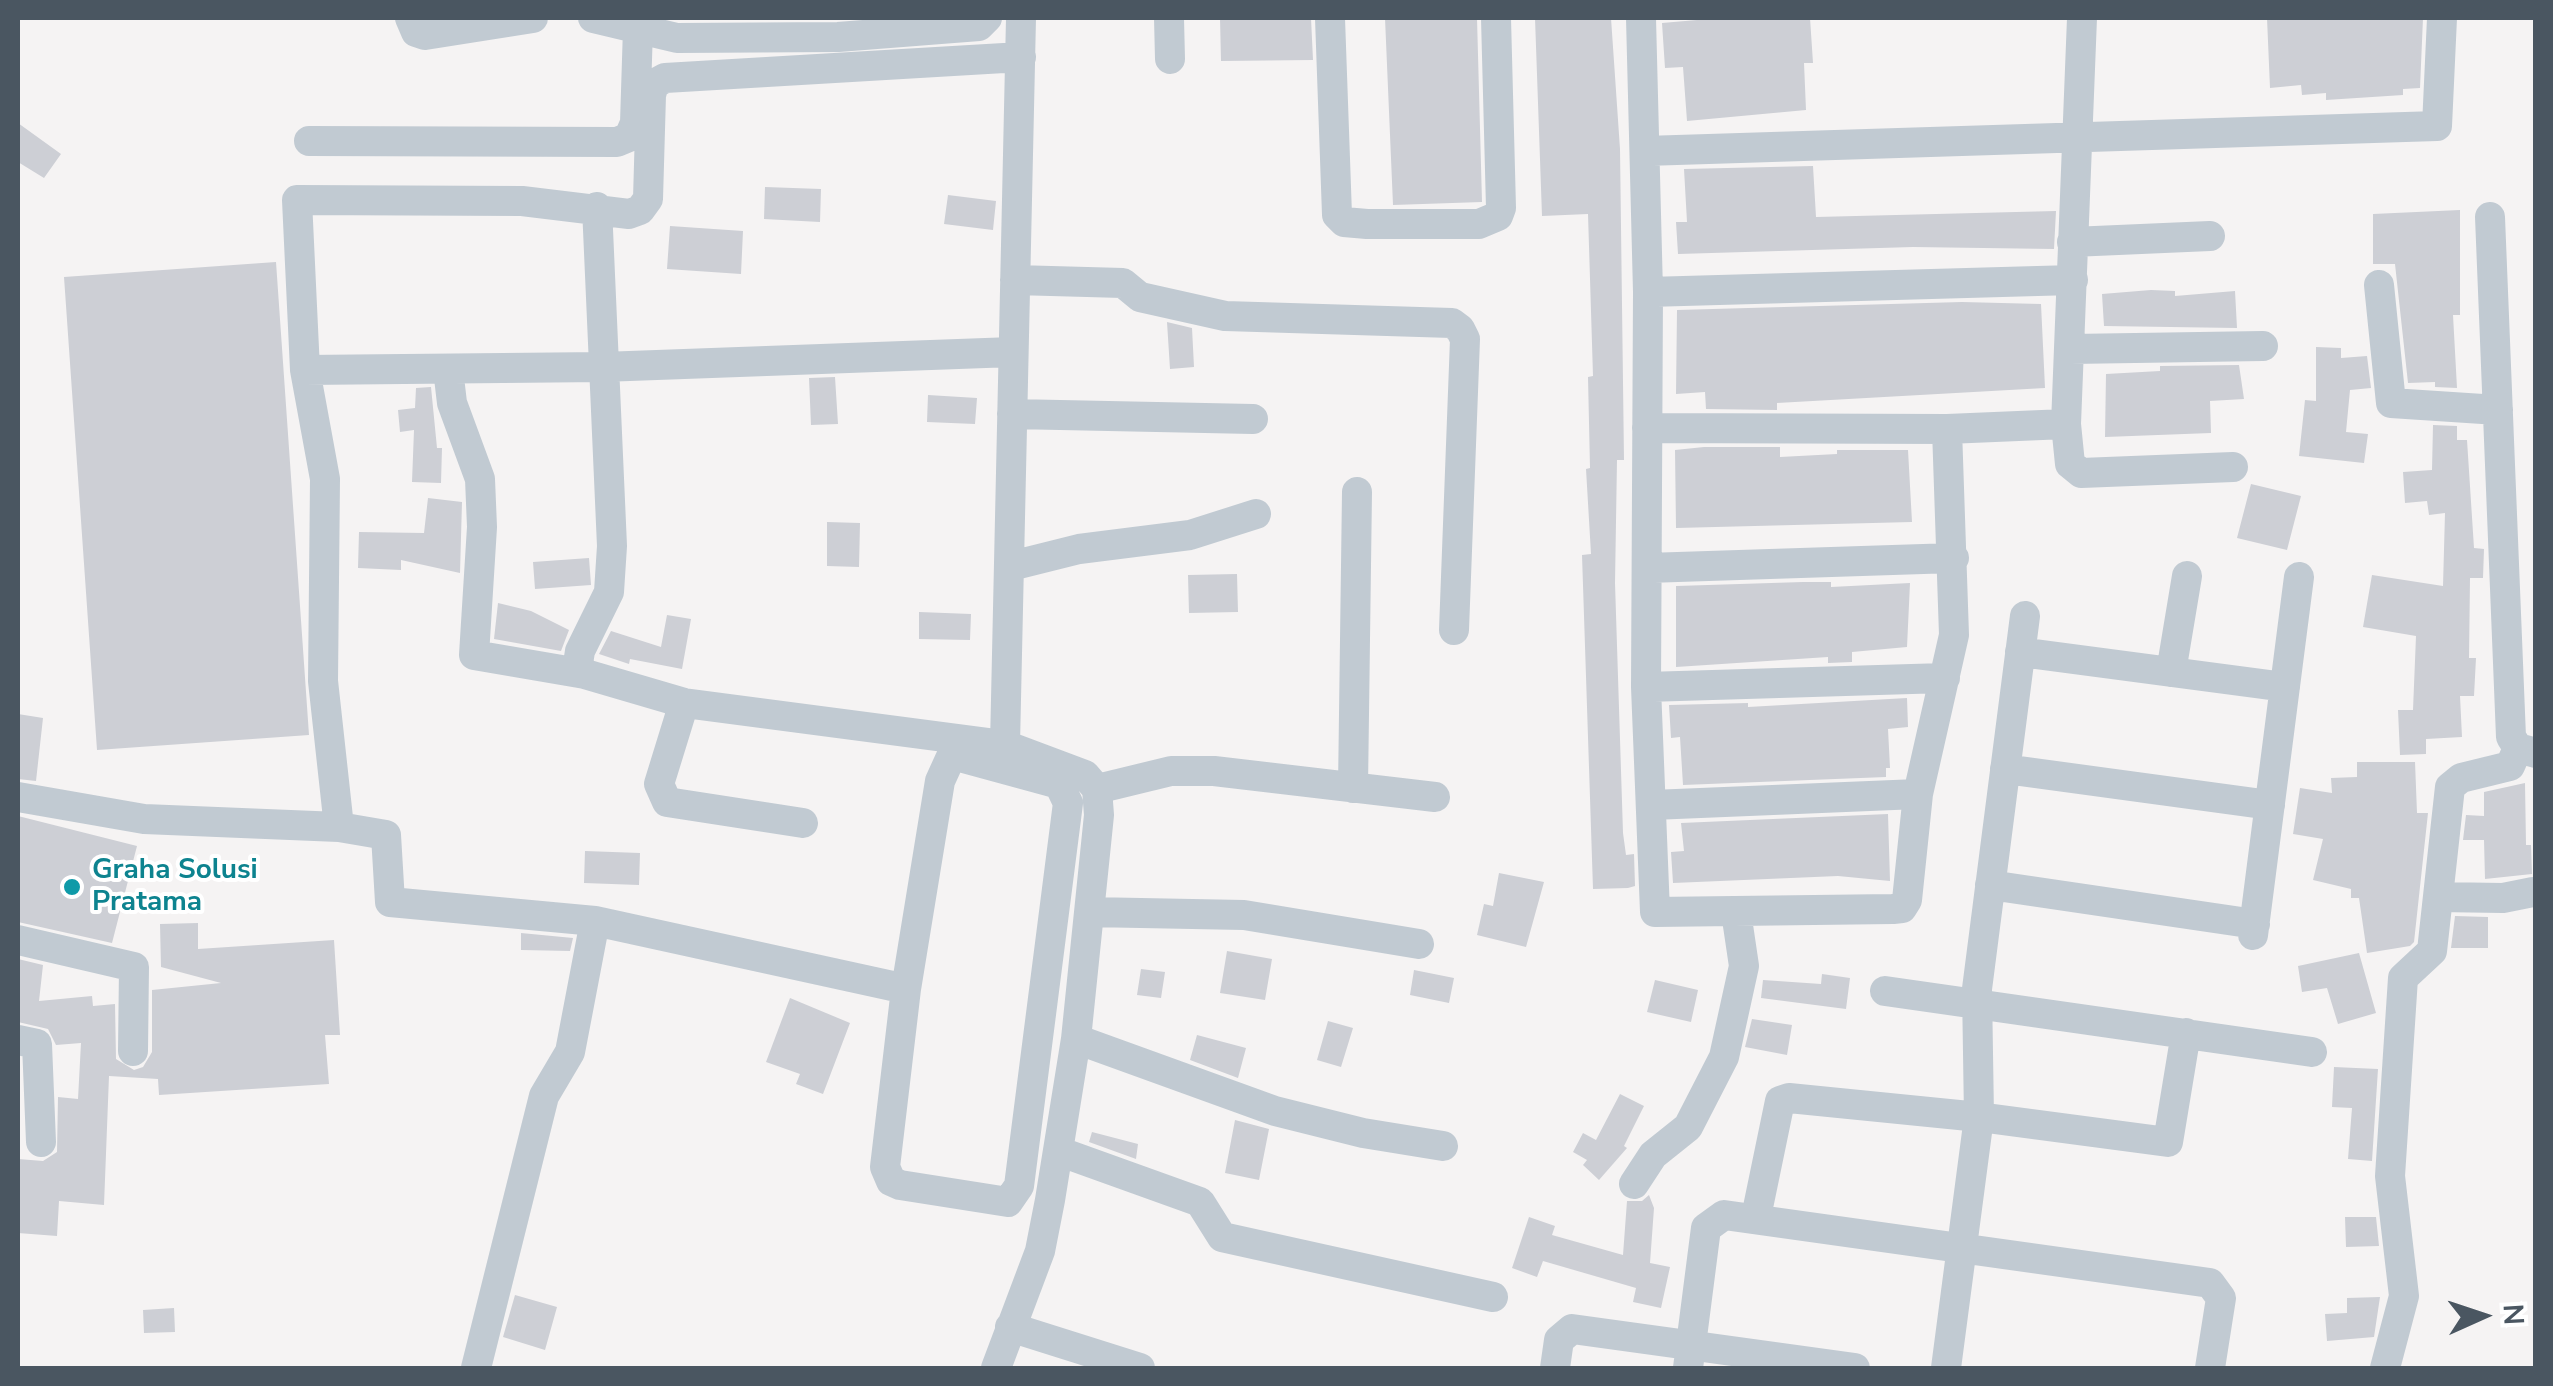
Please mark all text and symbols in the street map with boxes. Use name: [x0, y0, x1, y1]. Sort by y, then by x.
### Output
place label: Graha Solusi Pratama: [92, 854, 258, 920]
marker: Graha Solusi Pratama: [61, 876, 83, 898]
north arrow: [2433, 1266, 2533, 1366]
text: N: [2493, 1303, 2532, 1326]

